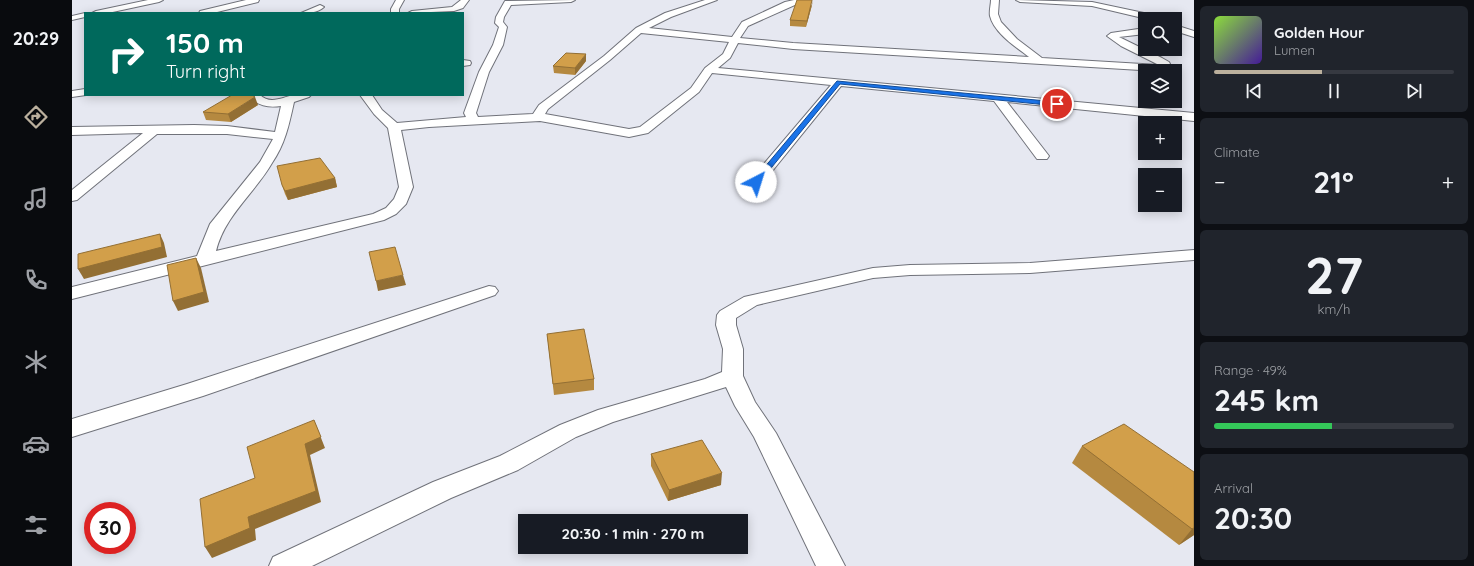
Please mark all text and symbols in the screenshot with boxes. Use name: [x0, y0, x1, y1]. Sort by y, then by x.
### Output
map controls: [1138, 12, 1182, 212]
button: search: [1138, 12, 1182, 56]
text: Golden Hour: [1274, 23, 1365, 42]
text: 150 m: [166, 25, 244, 60]
text: 20:29: [13, 27, 59, 50]
icon: right: [100, 28, 152, 80]
text: Lumen: [1274, 42, 1315, 58]
text: Turn right: [166, 60, 246, 83]
button: layers: [1138, 64, 1182, 108]
icon: previous: [1243, 80, 1265, 102]
icon: pause: [1323, 80, 1345, 102]
icon: next: [1403, 80, 1425, 102]
pin: [1040, 87, 1074, 121]
icon: arrive: [1046, 93, 1068, 115]
icon: directions: [22, 103, 50, 131]
button: +: [1138, 116, 1182, 160]
text: Climate: [1214, 144, 1260, 160]
position arrow: [735, 161, 777, 203]
text: 21°: [1313, 163, 1354, 201]
button: −: [1138, 168, 1182, 212]
text: −: [1214, 168, 1225, 196]
text: +: [1442, 168, 1454, 196]
icon: music: [22, 185, 50, 213]
text: 27: [1305, 242, 1363, 307]
icon: phone: [22, 266, 50, 294]
text: km/h: [1318, 301, 1350, 317]
icon: climate: [22, 348, 50, 376]
text: Range · 49%: [1214, 362, 1287, 378]
text: 245 km: [1214, 381, 1319, 419]
icon: car: [22, 430, 50, 458]
text: Arrival: [1214, 480, 1253, 496]
text: 20:30: [1214, 499, 1292, 537]
speed limit sign: 30: [84, 502, 136, 554]
icon: filters: [22, 511, 50, 539]
text: 20:30 · 1 min · 270 m: [562, 524, 704, 543]

